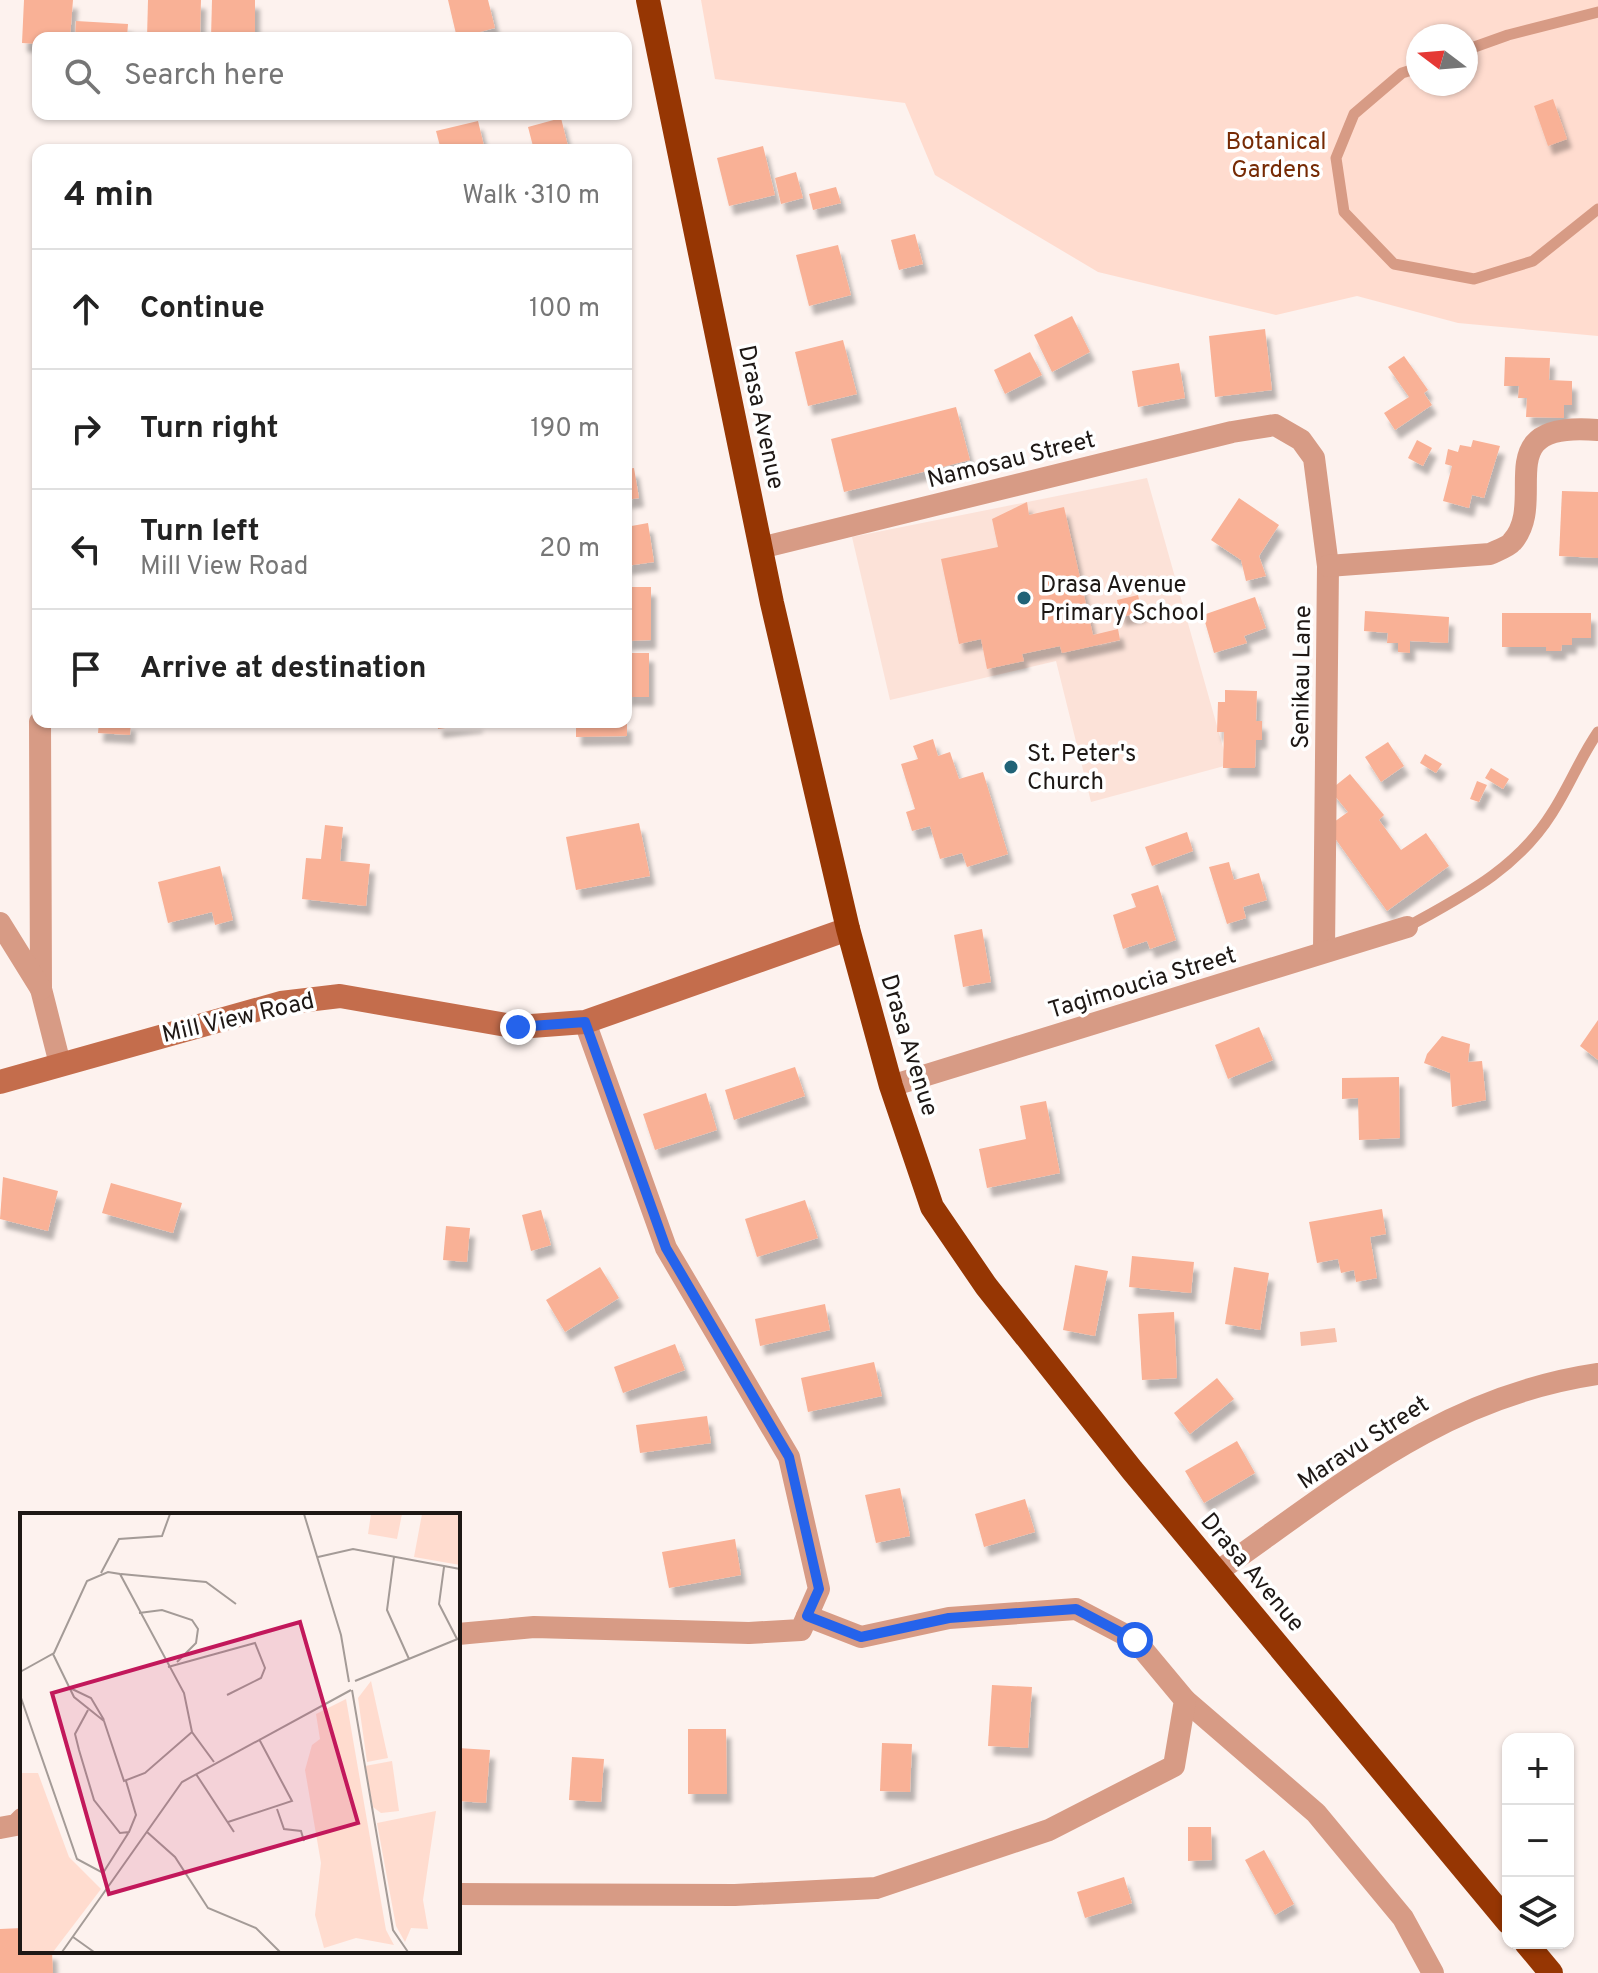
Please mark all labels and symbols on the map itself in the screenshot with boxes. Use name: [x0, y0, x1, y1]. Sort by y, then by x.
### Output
north arrow: [1406, 24, 1478, 96]
park label: Botanical Gardens: [1225, 128, 1327, 186]
street label: Drasa Avenue: [730, 343, 790, 492]
street label: Namosau Street: [924, 426, 1099, 496]
place label: Drasa Avenue Primary School: [1040, 571, 1205, 629]
marker: Drasa Avenue Primary School: [1015, 589, 1033, 607]
street label: Senikau Lane: [1287, 605, 1319, 749]
place label: St. Peter's Church: [1027, 740, 1136, 798]
marker: St. Peter's Church: [1002, 758, 1020, 776]
street label: Tagimoucia Street: [1045, 941, 1240, 1027]
street label: Drasa Avenue: [872, 971, 944, 1120]
street label: Mill View Road: [159, 987, 318, 1051]
route end: [500, 1009, 536, 1045]
street label: Maravu Street: [1293, 1390, 1435, 1497]
street label: Drasa Avenue: [1193, 1508, 1310, 1639]
inset map: [20, 1513, 460, 1953]
route start: [1117, 1622, 1153, 1658]

